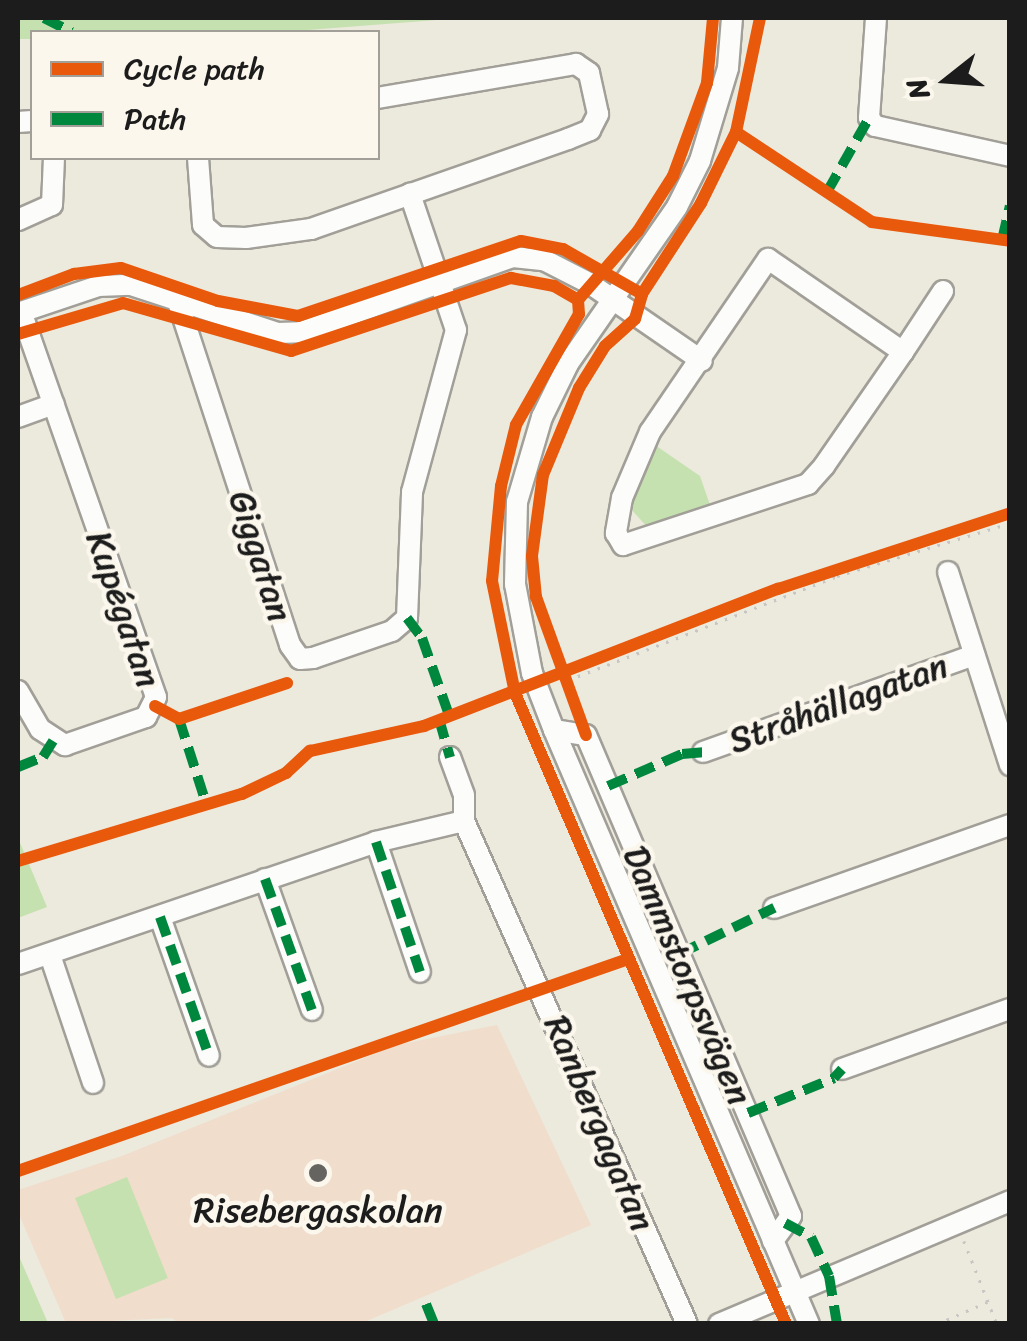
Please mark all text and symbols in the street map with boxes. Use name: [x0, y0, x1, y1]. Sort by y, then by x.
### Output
legend: [30, 30, 380, 160]
north arrow: [897, 30, 997, 130]
text: Cycle path: [124, 42, 265, 96]
text: N: [892, 72, 944, 105]
text: Path: [124, 92, 186, 146]
street label: Giggatan: [220, 485, 302, 627]
street label: Kupégatan: [78, 525, 170, 693]
street label: Stråhällagatan: [723, 644, 953, 762]
street label: Dammstorpsvägen: [615, 839, 761, 1111]
street label: Ranbergagatan: [536, 1009, 664, 1237]
marker: Risebergaskolan: [307, 1162, 329, 1184]
place label: Risebergaskolan: [193, 1189, 443, 1231]

